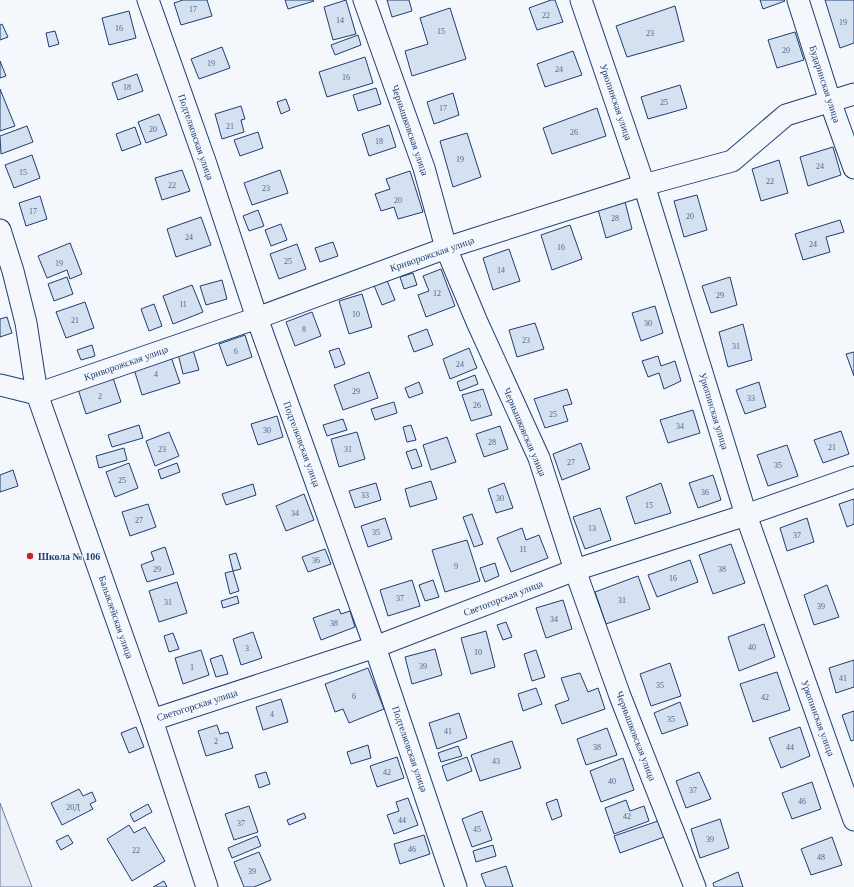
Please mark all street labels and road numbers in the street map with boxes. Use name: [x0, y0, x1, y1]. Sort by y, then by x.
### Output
street label: Бударинская улица: [807, 44, 843, 124]
street label: Урюпинская улица: [598, 62, 634, 142]
street label: Чернышковская улица: [389, 83, 431, 177]
street label: Подтелковская улица: [176, 93, 216, 182]
street label: Криворожская улица: [388, 234, 476, 274]
street label: Криворожская улица: [82, 343, 170, 383]
street label: Урюпинская улица: [697, 371, 731, 451]
street label: Чернышковская улица: [501, 386, 549, 478]
street label: Подтелковская улица: [281, 400, 323, 489]
street label: Балыклейская улица: [97, 574, 136, 660]
street label: Светогорская улица: [462, 578, 545, 618]
street label: Урюпинская улица: [799, 678, 837, 758]
street label: Светогорская улица: [155, 687, 239, 723]
street label: Чернышковская улица: [614, 690, 658, 783]
street label: Подтелковская улица: [390, 705, 430, 794]

